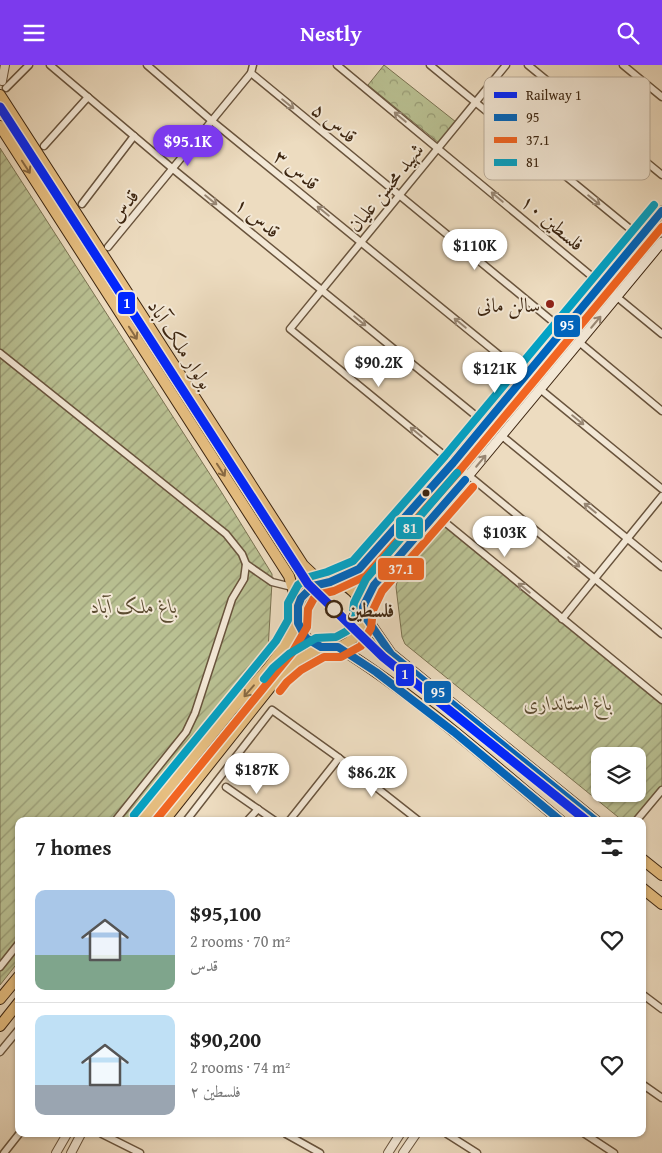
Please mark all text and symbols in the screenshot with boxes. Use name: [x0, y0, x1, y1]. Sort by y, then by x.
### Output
text: Nestly: [300, 17, 362, 49]
icon: menu: [20, 19, 48, 47]
icon: search: [614, 19, 642, 47]
legend: [484, 77, 650, 180]
text: Railway 1: [526, 85, 582, 105]
street label: قدس ۵: [306, 95, 364, 149]
one-way arrow: [282, 98, 295, 110]
text: 95: [526, 107, 539, 127]
one-way arrow: [394, 111, 407, 122]
pin: $95.1K: [147, 124, 229, 167]
text: $95.1K: [164, 129, 212, 153]
text: 37.1: [526, 130, 550, 150]
street label: شهید محسن علیان: [340, 136, 430, 238]
street label: قدس ۳: [268, 142, 326, 196]
text: 81: [526, 152, 539, 172]
one-way arrow: [21, 160, 32, 174]
street label: قدس: [101, 182, 145, 228]
street label: فلسطین ۱۰: [515, 187, 591, 257]
street label: قدس ۱: [229, 190, 287, 244]
one-way arrow: [490, 191, 503, 202]
one-way arrow: [204, 194, 217, 205]
one-way arrow: [588, 194, 601, 205]
one-way arrow: [317, 206, 330, 217]
pin: $110K: [440, 229, 510, 271]
text: $110K: [453, 233, 497, 257]
place label: سالن مانی: [477, 290, 540, 319]
line badge: 1: [117, 291, 136, 315]
text: 1: [123, 293, 131, 313]
street label: بولوار ملک آباد: [141, 293, 221, 395]
marker: سالن مانی: [544, 298, 556, 310]
line badge: 95: [553, 314, 581, 338]
one-way arrow: [353, 315, 366, 326]
text: 95: [560, 315, 574, 335]
one-way arrow: [590, 315, 601, 328]
one-way arrow: [454, 318, 467, 329]
one-way arrow: [128, 326, 138, 340]
pin: $90.2K: [338, 345, 420, 388]
text: $90.2K: [355, 350, 403, 374]
pin: $121K: [460, 351, 530, 394]
text: $121K: [473, 356, 517, 380]
one-way arrow: [571, 414, 584, 425]
one-way arrow: [410, 427, 423, 438]
one-way arrow: [476, 454, 487, 467]
one-way arrow: [216, 463, 226, 477]
unlabelled marker: [421, 488, 431, 498]
one-way arrow: [584, 502, 597, 513]
pin: $103K: [470, 515, 540, 558]
line badge: 81: [395, 516, 424, 540]
text: 81: [403, 518, 417, 538]
text: $103K: [483, 520, 527, 544]
one-way arrow: [567, 556, 580, 567]
line badge: 37.1: [377, 557, 425, 581]
text: 37.1: [388, 559, 414, 579]
one-way arrow: [518, 582, 531, 593]
park label: باغ ملک آباد: [91, 591, 178, 624]
place label: فلسطین: [347, 595, 394, 624]
marker: فلسطین: [325, 600, 343, 618]
line badge: 1: [395, 663, 415, 687]
text: 1: [401, 664, 409, 684]
line badge: 95: [423, 680, 452, 704]
text: 95: [431, 682, 445, 702]
one-way arrow: [243, 684, 254, 697]
park label: باغ استانداری: [524, 688, 613, 721]
map controls: [591, 747, 646, 802]
button: layers: [591, 747, 646, 802]
pin: $187K: [222, 753, 292, 795]
pin: $86.2K: [331, 755, 413, 798]
text: $187K: [235, 757, 279, 781]
text: $86.2K: [348, 760, 396, 784]
text: 7 homes: [35, 832, 111, 863]
icon: filters: [598, 833, 626, 861]
text: $95,100: [190, 898, 261, 929]
icon: home: [75, 910, 135, 970]
icon: heart: [598, 926, 626, 954]
text: 2 rooms · 70 m²: [190, 929, 290, 953]
text: قدس: [190, 953, 218, 977]
text: $90,200: [190, 1024, 261, 1055]
icon: home: [75, 1035, 135, 1095]
icon: heart: [598, 1051, 626, 1079]
text: 2 rooms · 74 m²: [190, 1055, 290, 1079]
text: فلسطین ۲: [190, 1079, 241, 1103]

